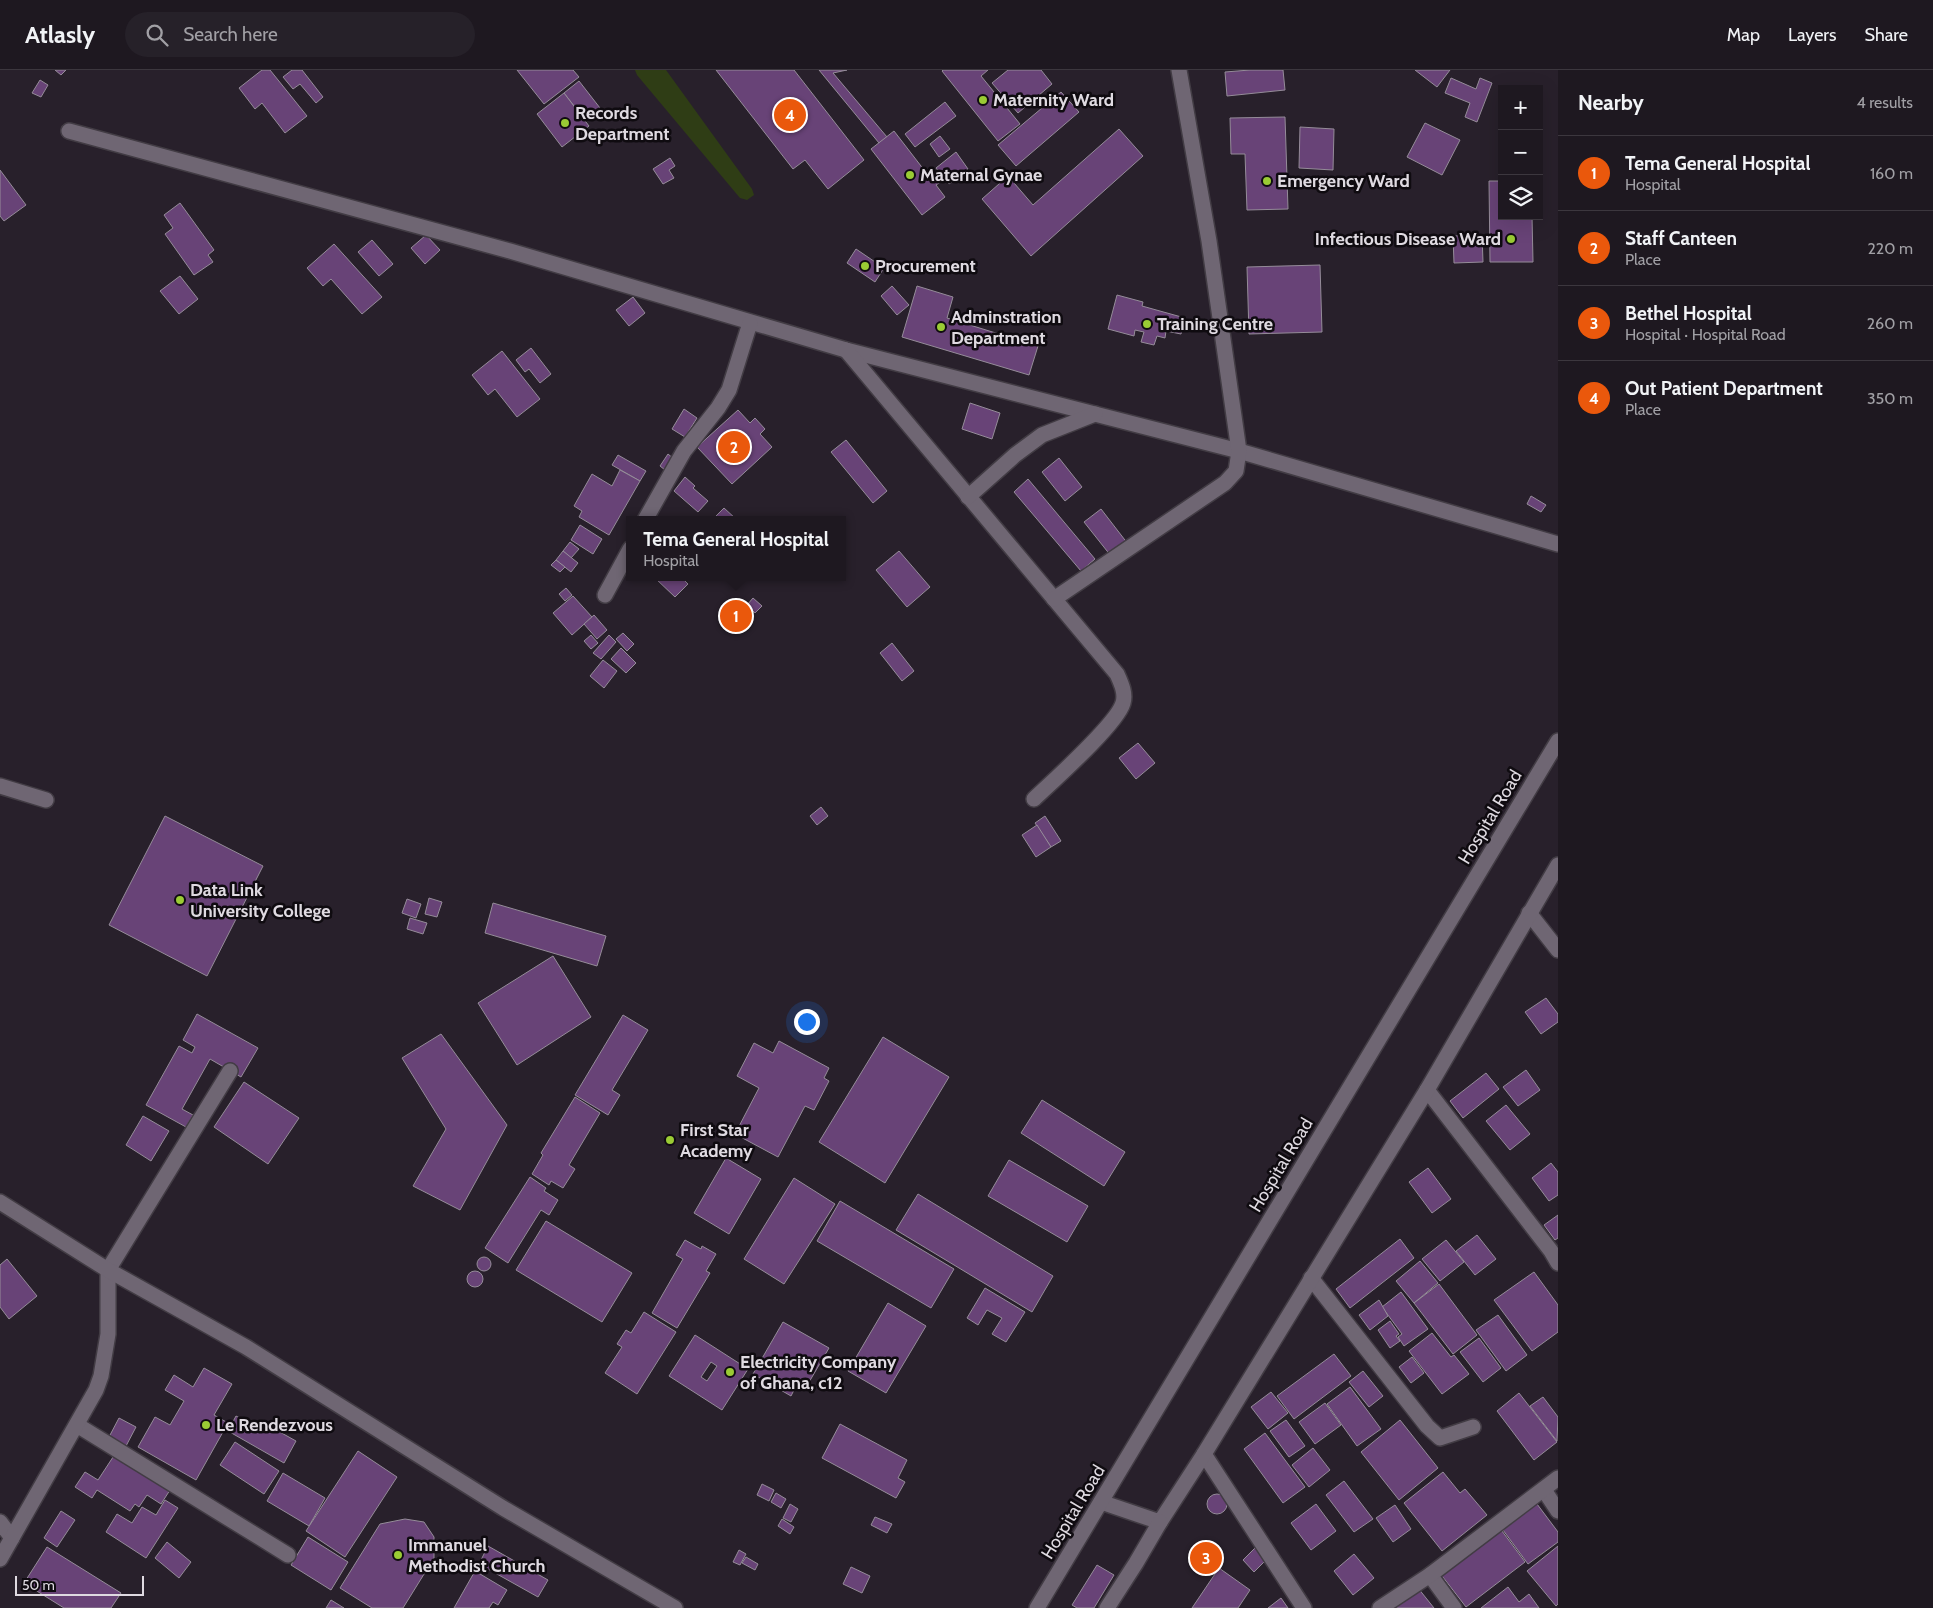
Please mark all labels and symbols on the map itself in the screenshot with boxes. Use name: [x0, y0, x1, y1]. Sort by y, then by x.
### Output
place label: Maternity Ward: [993, 89, 1114, 111]
marker: Maternity Ward: [977, 94, 989, 106]
pin: 4: [774, 96, 806, 134]
place label: Records Department: [575, 102, 669, 145]
marker: Records Department: [559, 117, 571, 129]
place label: Maternal Gynae: [920, 164, 1042, 186]
marker: Maternal Gynae: [904, 169, 916, 181]
place label: Emergency Ward: [1277, 170, 1410, 192]
marker: Emergency Ward: [1261, 175, 1273, 187]
place label: Infectious Disease Ward: [1315, 228, 1501, 250]
marker: Infectious Disease Ward: [1505, 233, 1517, 245]
place label: Procurement: [875, 255, 976, 277]
marker: Procurement: [859, 260, 871, 272]
place label: Adminstration Department: [951, 306, 1061, 349]
place label: Training Centre: [1157, 313, 1273, 335]
marker: Training Centre: [1141, 318, 1153, 330]
marker: Adminstration Department: [935, 321, 947, 333]
pin: 2: [718, 428, 750, 466]
pin: 1: [720, 597, 752, 635]
street label: Hospital Road: [1453, 766, 1527, 868]
place label: Data Link University College: [190, 879, 331, 922]
marker: Data Link University College: [174, 894, 186, 906]
your location: [794, 1009, 820, 1035]
street label: Hospital Road: [1244, 1114, 1318, 1216]
place label: First Star Academy: [680, 1119, 753, 1162]
marker: First Star Academy: [664, 1134, 676, 1146]
place label: Electricity Company of Ghana, c12: [740, 1351, 897, 1394]
marker: Electricity Company of Ghana, c12: [724, 1366, 736, 1378]
place label: Le Rendezvous: [216, 1414, 333, 1436]
marker: Le Rendezvous: [200, 1419, 212, 1431]
street label: Hospital Road: [1036, 1461, 1110, 1563]
place label: Immanuel Methodist Church: [408, 1534, 546, 1577]
pin: 3: [1190, 1539, 1222, 1577]
marker: Immanuel Methodist Church: [392, 1549, 404, 1561]
scale bar: [15, 1573, 144, 1596]

